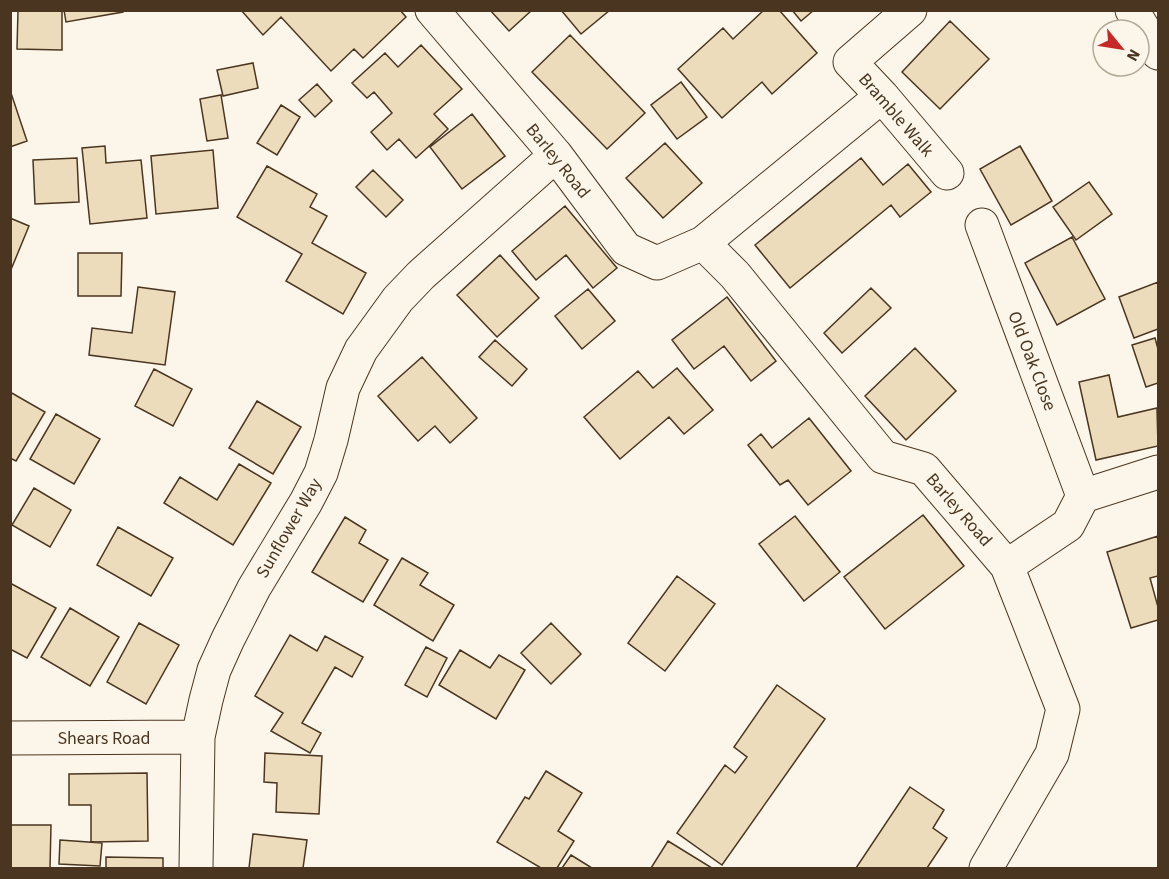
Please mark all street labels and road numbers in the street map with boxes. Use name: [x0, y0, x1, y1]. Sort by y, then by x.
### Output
street label: Bramble Walk: [852, 68, 940, 162]
street label: Barley Road: [520, 118, 596, 204]
street label: Old Oak Close: [1002, 308, 1062, 414]
street label: Barley Road: [920, 468, 998, 552]
street label: Sunflower Way: [250, 473, 328, 583]
street label: Shears Road: [57, 726, 151, 751]

